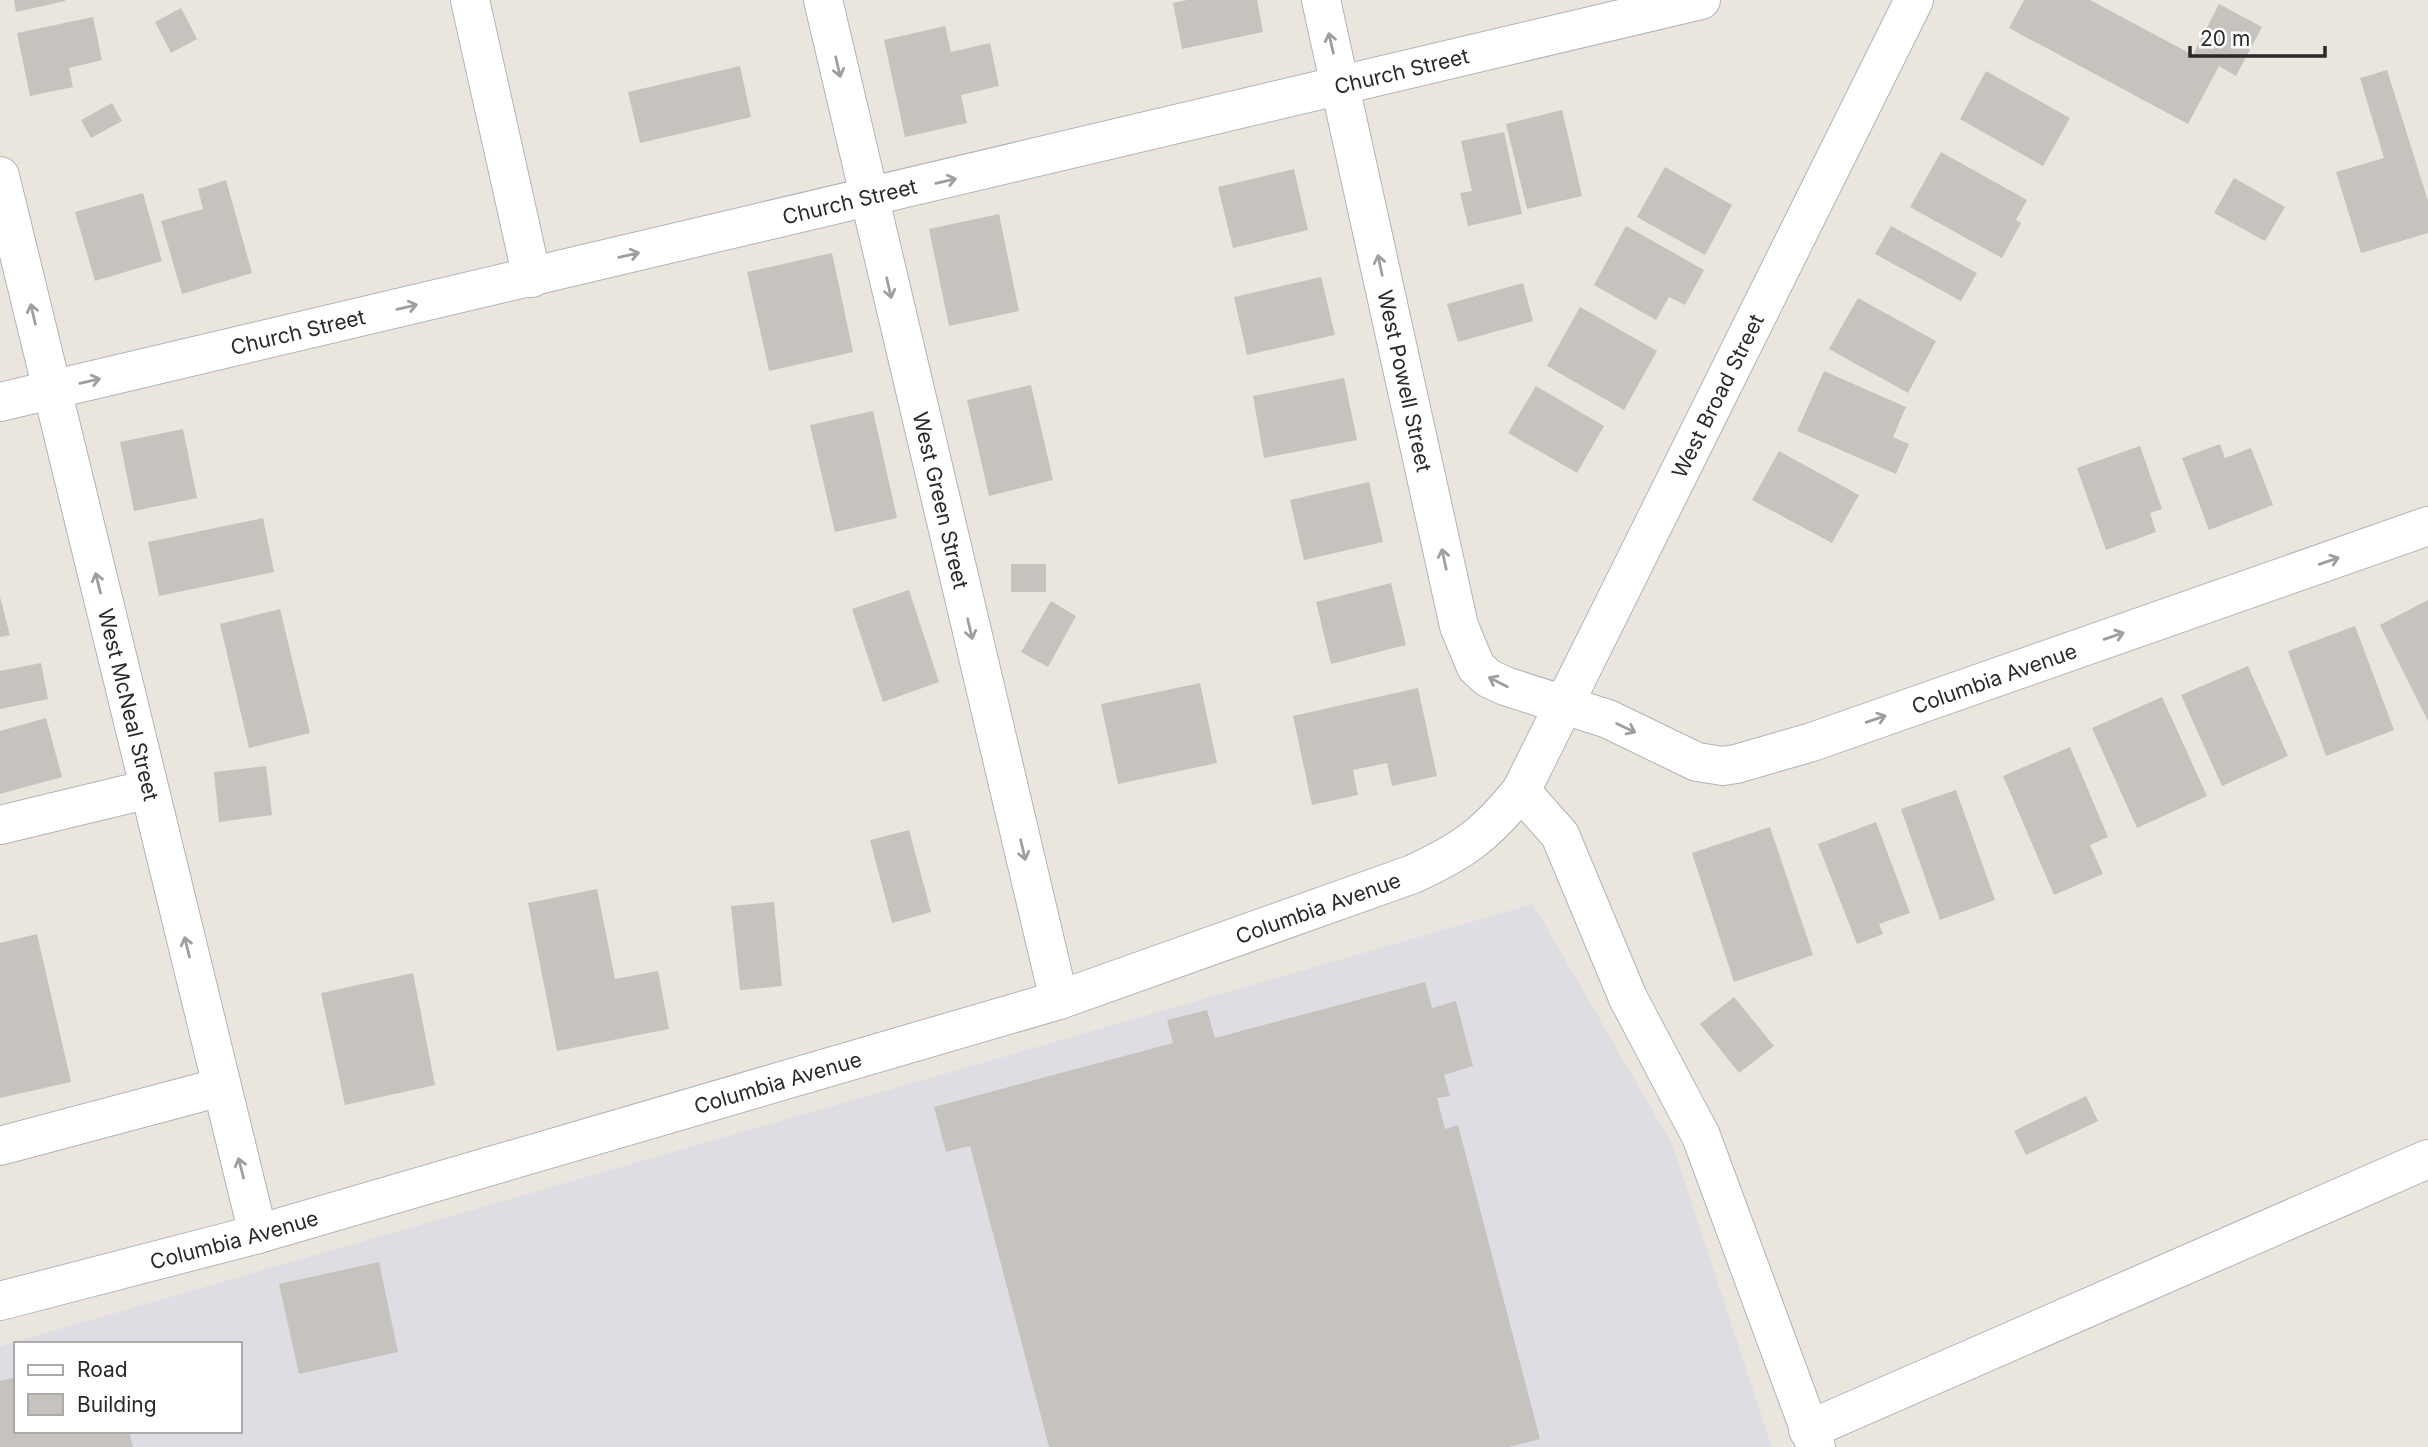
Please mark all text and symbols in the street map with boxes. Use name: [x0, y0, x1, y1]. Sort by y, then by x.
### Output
scale bar: [2190, 14, 2325, 58]
text: 20 m: [2200, 26, 2250, 51]
one-way arrow: [1324, 32, 1337, 55]
street label: Church Street: [1332, 43, 1471, 99]
one-way arrow: [832, 55, 845, 77]
street label: Church Street: [780, 173, 919, 229]
one-way arrow: [934, 173, 957, 187]
one-way arrow: [617, 248, 640, 261]
one-way arrow: [1373, 254, 1387, 277]
one-way arrow: [883, 276, 897, 299]
street label: West Powell Street: [1373, 287, 1437, 474]
one-way arrow: [395, 300, 418, 313]
one-way arrow: [26, 304, 39, 326]
street label: Church Street: [228, 304, 368, 360]
street label: West Broad Street: [1666, 310, 1769, 482]
one-way arrow: [78, 374, 101, 387]
street label: West Green Street: [908, 409, 974, 591]
one-way arrow: [1437, 548, 1451, 571]
one-way arrow: [2318, 554, 2340, 567]
one-way arrow: [91, 572, 104, 595]
street label: West McNeal Street: [93, 606, 164, 803]
one-way arrow: [964, 617, 978, 640]
one-way arrow: [2103, 629, 2125, 641]
street label: Columbia Avenue: [1908, 638, 2080, 719]
one-way arrow: [1488, 675, 1508, 689]
one-way arrow: [1865, 712, 1887, 724]
one-way arrow: [1615, 722, 1636, 736]
one-way arrow: [1017, 838, 1030, 861]
street label: Columbia Avenue: [1232, 867, 1404, 949]
one-way arrow: [180, 936, 193, 959]
street label: Columbia Avenue: [691, 1046, 864, 1118]
one-way arrow: [234, 1157, 247, 1180]
street label: Columbia Avenue: [147, 1205, 321, 1274]
legend: [14, 1342, 242, 1433]
text: Road: [77, 1357, 128, 1382]
text: Building: [77, 1392, 157, 1417]

